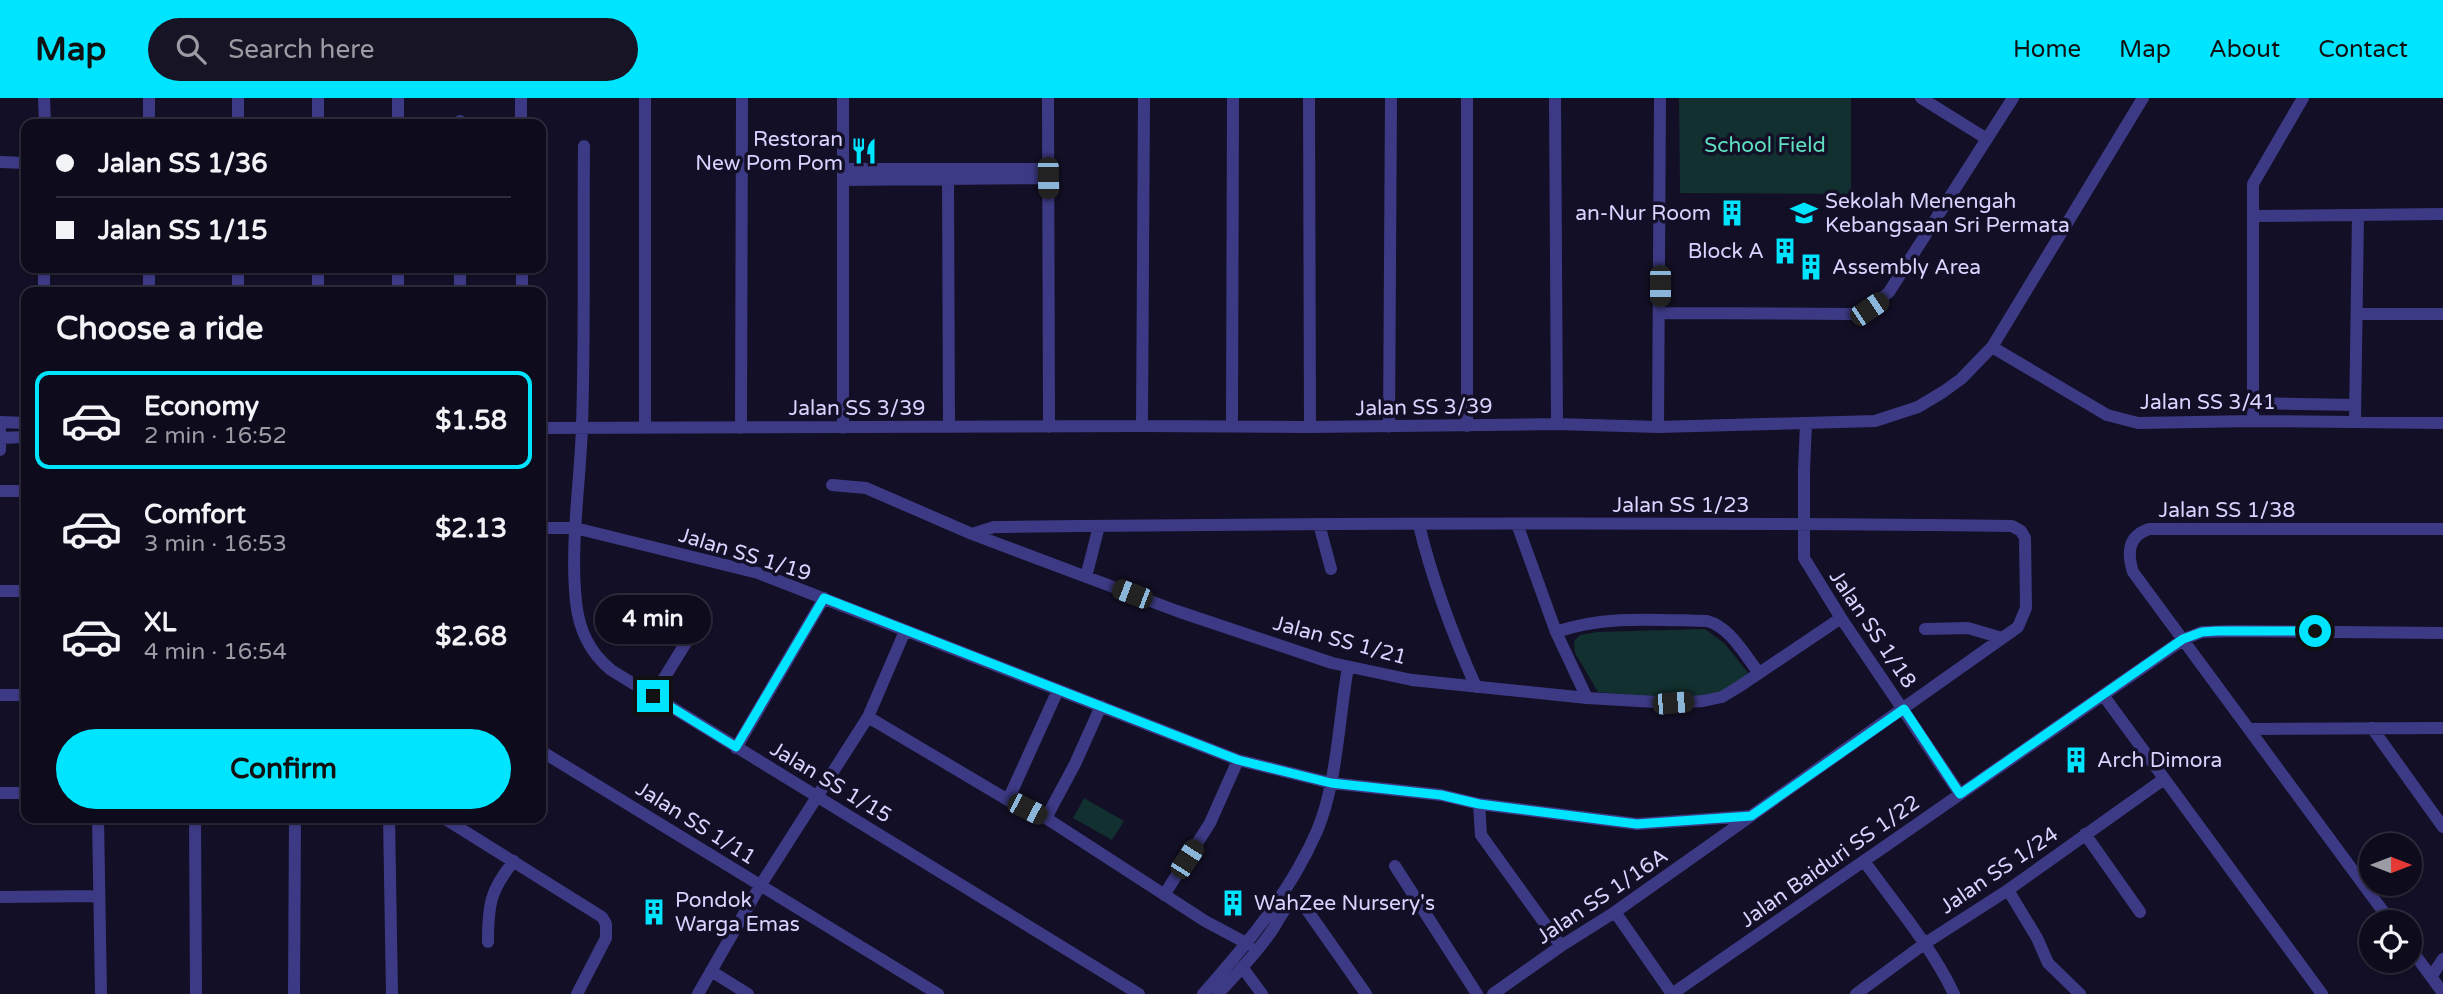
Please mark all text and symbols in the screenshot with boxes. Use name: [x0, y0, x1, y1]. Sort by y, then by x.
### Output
search box: [148, 18, 638, 81]
text: Map: [35, 30, 106, 69]
icon: search: [172, 30, 210, 68]
text: Search here: [228, 34, 374, 65]
text: Home: [2013, 35, 2081, 64]
text: Map: [2119, 35, 2171, 64]
text: About: [2209, 35, 2280, 64]
text: Contact: [2318, 35, 2408, 64]
place label: Restoran New Pom Pom: [695, 127, 843, 176]
park label: School Field: [1704, 133, 1826, 158]
restaurant icon: Restoran New Pom Pom: [849, 136, 879, 166]
text: Jalan SS 1/36: [98, 148, 268, 179]
car: [1038, 157, 1059, 199]
place label: Sekolah Menengah Kebangsaan Sri Permata: [1825, 189, 2070, 238]
building icon: an-Nur Room: [1717, 198, 1747, 228]
school or university icon: Sekolah Menengah Kebangsaan Sri Permata: [1789, 198, 1819, 228]
place label: an-Nur Room: [1575, 201, 1711, 226]
text: Jalan SS 1/15: [98, 215, 268, 246]
building icon: Block A: [1770, 236, 1800, 266]
place label: Block A: [1688, 239, 1764, 264]
building icon: Assembly Area: [1796, 252, 1826, 282]
place label: Assembly Area: [1832, 255, 1981, 280]
car: [1650, 265, 1671, 307]
car: [1846, 289, 1893, 329]
text: Choose a ride: [56, 310, 263, 348]
icon: car: [60, 389, 123, 452]
street label: Jalan SS 3/41: [2140, 390, 2276, 415]
text: Economy: [144, 391, 259, 422]
street label: Jalan SS 3/39: [1355, 394, 1493, 421]
street label: Jalan SS 3/39: [788, 396, 926, 421]
text: $1.58: [435, 405, 507, 436]
text: 2 min · 16:52: [144, 422, 287, 450]
street label: Jalan SS 1/23: [1612, 493, 1750, 518]
icon: car: [60, 497, 123, 560]
street label: Jalan SS 1/38: [2158, 498, 2296, 523]
text: Comfort: [144, 499, 246, 530]
text: $2.13: [435, 513, 507, 544]
street label: Jalan SS 1/19: [676, 522, 814, 586]
text: 3 min · 16:53: [144, 530, 287, 558]
street label: Jalan SS 1/18: [1824, 565, 1921, 693]
car: [1109, 577, 1156, 611]
callout: 4 min: [595, 594, 711, 644]
icon: car: [60, 605, 123, 668]
text: 4 min: [622, 605, 684, 633]
text: XL: [144, 607, 176, 638]
street label: Jalan SS 1/21: [1270, 611, 1409, 670]
route start: [2299, 615, 2331, 647]
text: $2.68: [435, 621, 507, 652]
text: 4 min · 16:54: [144, 638, 287, 666]
route end: [637, 680, 669, 712]
car: [1652, 691, 1695, 715]
button: Confirm: [56, 729, 511, 809]
street label: Jalan SS 1/15: [766, 736, 896, 828]
building icon: Arch Dimora: [2061, 745, 2091, 775]
place label: Arch Dimora: [2097, 748, 2222, 773]
street label: Jalan SS 1/11: [631, 777, 760, 870]
car: [1004, 790, 1051, 828]
street label: Jalan Baiduri SS 1/22: [1736, 790, 1925, 933]
street label: Jalan SS 1/24: [1935, 822, 2063, 919]
north arrow: [2359, 833, 2422, 896]
map controls: [2359, 833, 2422, 973]
car: [1167, 836, 1208, 882]
street label: Jalan SS 1/16A: [1532, 843, 1673, 949]
place label: Pondok Warga Emas: [675, 888, 800, 937]
building icon: WahZee Nursery's: [1218, 888, 1248, 918]
place label: WahZee Nursery's: [1254, 891, 1435, 916]
building icon: Pondok Warga Emas: [639, 897, 669, 927]
button: locate: [2359, 910, 2422, 973]

